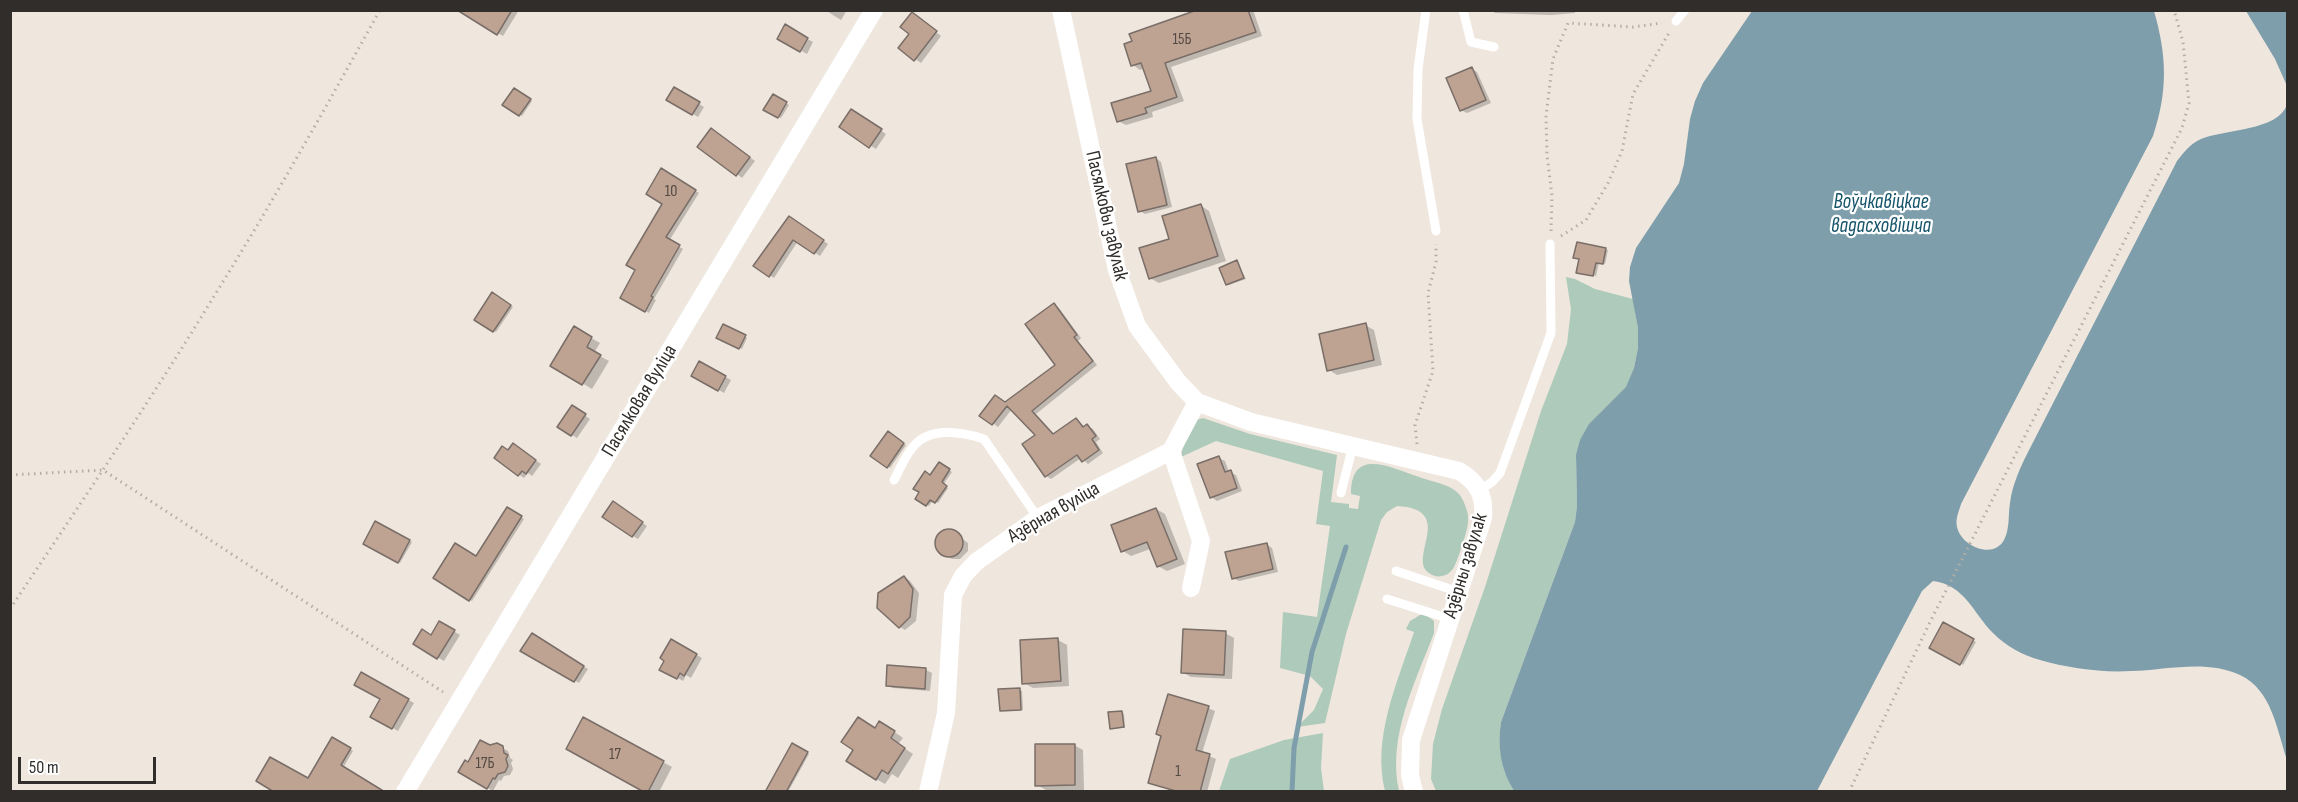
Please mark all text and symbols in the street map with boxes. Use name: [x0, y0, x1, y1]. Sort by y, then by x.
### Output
house number: 15Б: [1172, 30, 1192, 50]
street label: Пасялковы завулак: [1079, 149, 1133, 283]
house number: 10: [665, 182, 677, 202]
water label: Воўчкавіцкае вадасховішча: [1831, 190, 1931, 240]
street label: Пасялковая вуліца: [597, 341, 683, 461]
street label: Азёрная вуліца: [1004, 477, 1104, 549]
street label: Азёрны завулак: [1439, 511, 1493, 621]
scale bar: [21, 745, 159, 783]
house number: 17: [609, 745, 621, 765]
house number: 17Б: [475, 754, 495, 774]
text: 50 m: [29, 757, 59, 778]
house number: 1: [1175, 762, 1181, 782]

